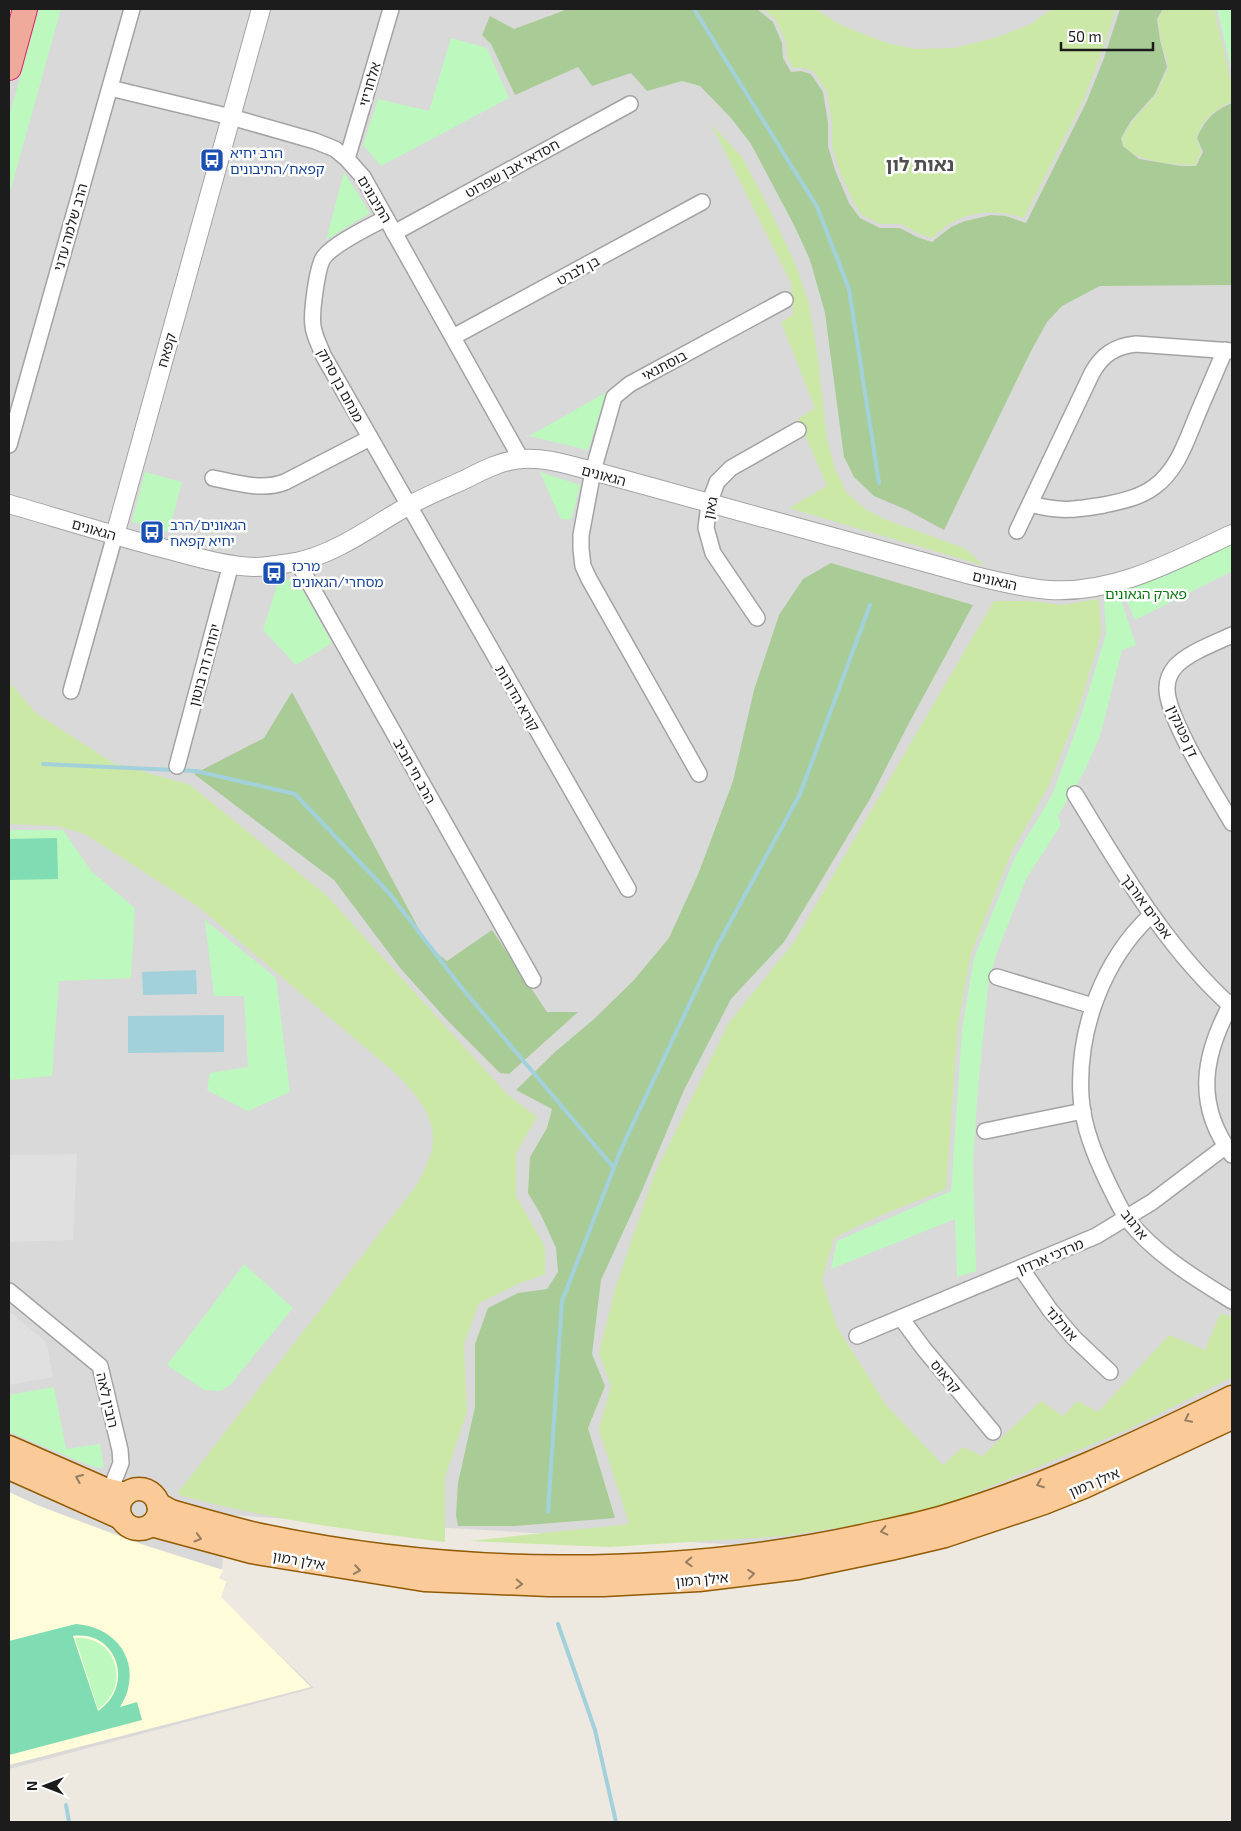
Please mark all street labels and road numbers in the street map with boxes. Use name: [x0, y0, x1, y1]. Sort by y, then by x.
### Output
street label: אלחריזי: [355, 60, 383, 108]
street label: חסדאי אבן שפרוט: [462, 135, 562, 201]
street label: התיבונים: [354, 172, 396, 226]
street label: הרב שלמה עדני: [49, 181, 91, 273]
street label: בן לברט: [554, 252, 602, 288]
street label: קפאח: [153, 330, 179, 369]
street label: מנחם בן סרוק: [314, 345, 368, 425]
street label: בוסתנאי: [639, 346, 689, 384]
street label: הגאונים: [580, 461, 628, 489]
street label: גאון: [699, 495, 721, 521]
street label: הגאונים: [70, 515, 118, 543]
street label: הגאונים: [971, 567, 1019, 593]
street label: יהודה דה בוטון: [185, 622, 223, 708]
street label: קורא הדורות: [492, 662, 544, 734]
street label: דן פטנקין: [1164, 702, 1202, 760]
street label: הרב חי חביב: [390, 736, 440, 806]
street label: אפרים אורבך: [1118, 870, 1176, 942]
street label: ארגוב: [1118, 1206, 1152, 1243]
street label: מרדכי ארדון: [1014, 1234, 1086, 1278]
street label: אורלנד: [1042, 1302, 1082, 1344]
street label: קראוס: [927, 1356, 965, 1396]
street label: רובין לאה: [93, 1371, 123, 1429]
street label: אילן רמון: [1066, 1464, 1122, 1500]
street label: אילן רמון: [271, 1547, 327, 1573]
street label: אילן רמון: [675, 1568, 729, 1590]

